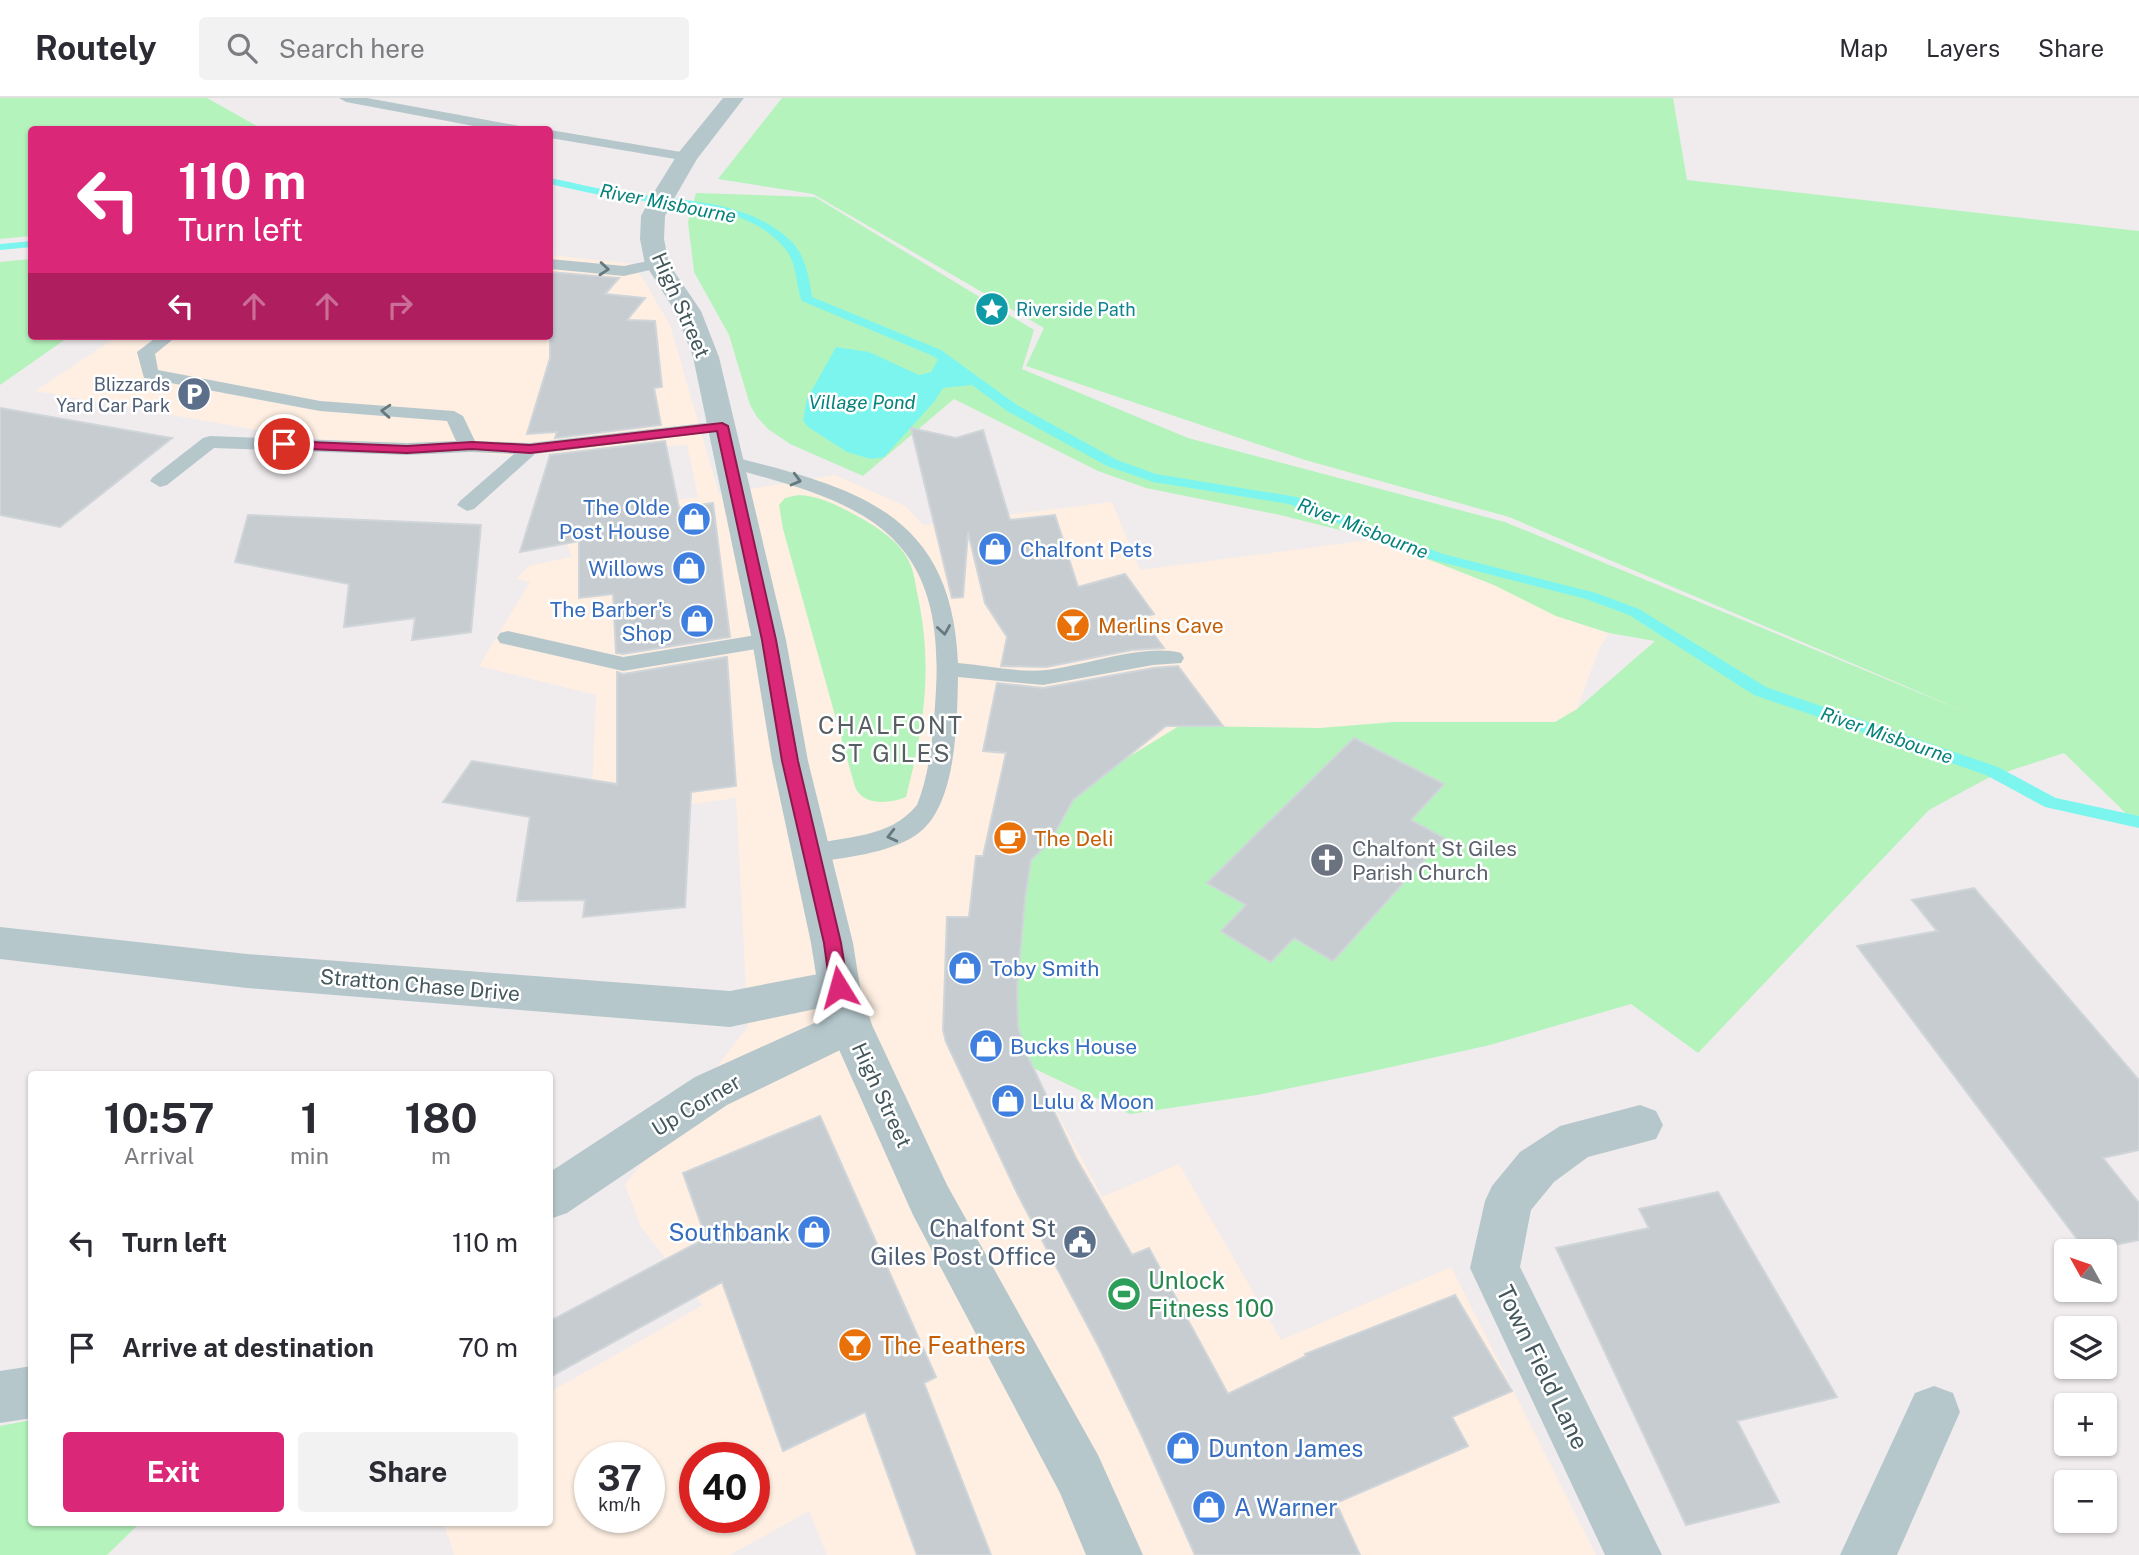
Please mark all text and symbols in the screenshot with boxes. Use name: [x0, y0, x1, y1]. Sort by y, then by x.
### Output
search box: [199, 17, 689, 80]
text: Routely: [35, 29, 157, 67]
icon: search: [223, 29, 261, 67]
text: Search here: [279, 33, 425, 64]
text: Map: [1839, 34, 1888, 62]
text: Layers: [1926, 34, 2000, 62]
text: Share: [2038, 34, 2104, 62]
text: 110 m: [178, 152, 306, 210]
icon: left: [63, 154, 154, 245]
water label: River Misbourne: [598, 179, 738, 227]
text: Turn left: [178, 211, 303, 248]
street label: High Street: [647, 248, 715, 362]
one-way arrow: [598, 261, 609, 276]
icon: left: [162, 287, 200, 325]
icon: ahead: [235, 287, 273, 325]
icon: ahead: [308, 287, 346, 325]
icon: right: [381, 287, 419, 325]
place icon: Riverside Path: [973, 290, 1011, 328]
place label: Riverside Path: [1016, 299, 1136, 320]
place label: Blizzards Yard Car Park: [56, 374, 170, 416]
parking icon: Blizzards Yard Car Park: [175, 375, 213, 413]
water label: Village Pond: [808, 391, 916, 413]
one-way arrow: [380, 404, 391, 419]
pin: [254, 414, 314, 474]
icon: arrive: [265, 425, 303, 463]
one-way arrow: [790, 471, 802, 486]
water label: River Misbourne: [1294, 493, 1432, 563]
place label: The Olde Post House: [559, 495, 670, 544]
shop icon: The Olde Post House: [675, 500, 713, 538]
shop icon: Chalfont Pets: [976, 530, 1014, 568]
place label: Chalfont Pets: [1020, 537, 1152, 562]
shop icon: Willows: [670, 549, 708, 587]
place label: Willows: [588, 556, 664, 581]
place label: The Barber's Shop: [550, 597, 672, 646]
shop icon: The Barber's Shop: [678, 602, 716, 640]
bar icon: Merlins Cave: [1054, 606, 1092, 644]
place label: Merlins Cave: [1098, 613, 1224, 638]
one-way arrow: [936, 624, 951, 636]
water label: River Misbourne: [1818, 702, 1956, 768]
district label: CHALFONT ST GILES: [818, 711, 964, 767]
cafe icon: The Deli: [991, 819, 1029, 857]
place label: The Deli: [1034, 826, 1113, 851]
one-way arrow: [886, 828, 898, 842]
place label: Chalfont St Giles Parish Church: [1352, 836, 1517, 885]
church icon: Chalfont St Giles Parish Church: [1308, 841, 1346, 879]
shop icon: Toby Smith: [946, 949, 984, 987]
position arrow: [802, 950, 876, 1024]
place label: Toby Smith: [990, 956, 1099, 981]
street label: Stratton Chase Drive: [319, 964, 521, 1006]
shop icon: Bucks House: [967, 1027, 1005, 1065]
place label: Bucks House: [1010, 1034, 1137, 1059]
street label: High Street: [847, 1039, 917, 1151]
street label: Up Corner: [647, 1069, 745, 1141]
shop icon: Lulu & Moon: [989, 1082, 1027, 1120]
place label: Lulu & Moon: [1032, 1089, 1154, 1114]
text: 10:57: [103, 1093, 214, 1142]
text: 1: [300, 1093, 318, 1142]
text: 180: [404, 1093, 478, 1142]
text: Arrival: [123, 1142, 194, 1169]
text: min: [290, 1142, 329, 1169]
text: m: [431, 1142, 451, 1169]
shop icon: Southbank: [795, 1213, 833, 1251]
place label: Chalfont St Giles Post Office: [870, 1214, 1056, 1270]
place label: Southbank: [669, 1218, 790, 1246]
public building icon: Chalfont St Giles Post Office: [1061, 1223, 1099, 1261]
icon: left: [63, 1224, 101, 1262]
text: Turn left: [122, 1227, 227, 1258]
text: 110 m: [452, 1227, 518, 1258]
north arrow: [2054, 1239, 2118, 1302]
map controls: [2054, 1239, 2117, 1533]
place label: Unlock Fitness 100: [1148, 1266, 1274, 1322]
sports icon: Unlock Fitness 100: [1105, 1275, 1143, 1313]
street label: Town Field Lane: [1491, 1280, 1595, 1454]
button: layers: [2054, 1316, 2117, 1379]
bar icon: The Feathers: [836, 1326, 874, 1364]
icon: arrive: [63, 1329, 101, 1367]
place label: The Feathers: [880, 1331, 1026, 1359]
text: Arrive at destination: [122, 1332, 374, 1363]
text: 70 m: [458, 1332, 518, 1363]
button: +: [2054, 1393, 2117, 1456]
shop icon: Dunton James: [1164, 1429, 1202, 1467]
button: Exit: [63, 1432, 284, 1512]
button: Share: [298, 1432, 518, 1512]
place label: Dunton James: [1208, 1434, 1363, 1462]
speed limit sign: 40: [679, 1442, 770, 1533]
text: 37: [597, 1458, 642, 1499]
button: −: [2054, 1470, 2117, 1533]
shop icon: A Warner: [1190, 1488, 1228, 1526]
place label: A Warner: [1234, 1493, 1338, 1521]
text: km/h: [598, 1494, 641, 1515]

